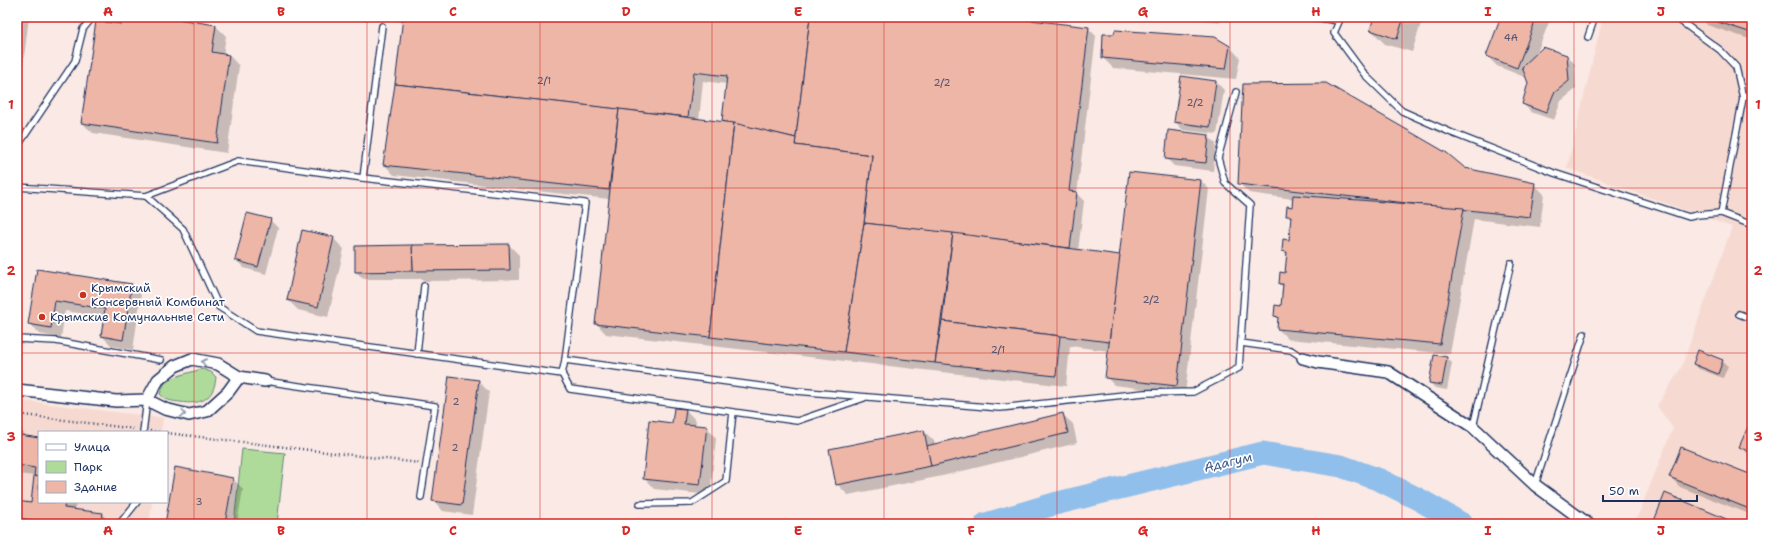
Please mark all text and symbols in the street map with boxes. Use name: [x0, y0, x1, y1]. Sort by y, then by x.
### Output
text: A: [103, 3, 113, 20]
text: B: [277, 3, 285, 20]
text: C: [449, 3, 457, 20]
text: D: [621, 3, 631, 20]
text: E: [794, 3, 803, 20]
text: F: [967, 3, 975, 20]
text: G: [1138, 3, 1149, 20]
text: H: [1311, 3, 1321, 20]
text: I: [1484, 3, 1492, 20]
text: J: [1657, 3, 1665, 20]
house number: 4А: [1504, 31, 1518, 44]
house number: 2/1: [537, 74, 551, 87]
house number: 2/2: [933, 76, 951, 89]
text: 1: [8, 96, 14, 113]
house number: 2/2: [1186, 96, 1204, 109]
text: 1: [1755, 96, 1761, 113]
text: 2: [6, 262, 16, 279]
text: 2: [1753, 262, 1763, 279]
place label: Крымский Консервный Комбинат: [91, 280, 226, 310]
marker: Крымский Консервный Комбинат: [78, 290, 88, 300]
house number: 2/2: [1142, 293, 1160, 306]
place label: Крымские Комунальные Сети: [50, 309, 225, 325]
marker: Крымские Комунальные Сети: [37, 312, 47, 322]
house number: 2/1: [991, 343, 1005, 356]
one-way arrow: [201, 358, 207, 366]
house number: 2: [453, 395, 460, 408]
one-way arrow: [180, 409, 186, 417]
text: 3: [6, 428, 16, 445]
text: 3: [1753, 428, 1763, 445]
legend: [38, 431, 168, 503]
text: Улица: [74, 439, 111, 455]
house number: 2: [452, 441, 459, 454]
water label: Адагум: [1202, 448, 1254, 476]
text: Парк: [74, 459, 103, 475]
scale bar: [1603, 477, 1697, 503]
text: Здание: [74, 479, 118, 495]
text: 50 m: [1609, 483, 1639, 499]
house number: 3: [196, 495, 203, 508]
text: A: [103, 522, 113, 539]
text: B: [277, 522, 285, 539]
text: C: [449, 522, 457, 539]
text: D: [621, 522, 631, 539]
text: E: [794, 522, 803, 539]
text: F: [967, 522, 975, 539]
text: G: [1138, 522, 1149, 539]
text: H: [1311, 522, 1321, 539]
text: I: [1484, 522, 1492, 539]
text: J: [1657, 522, 1665, 539]

